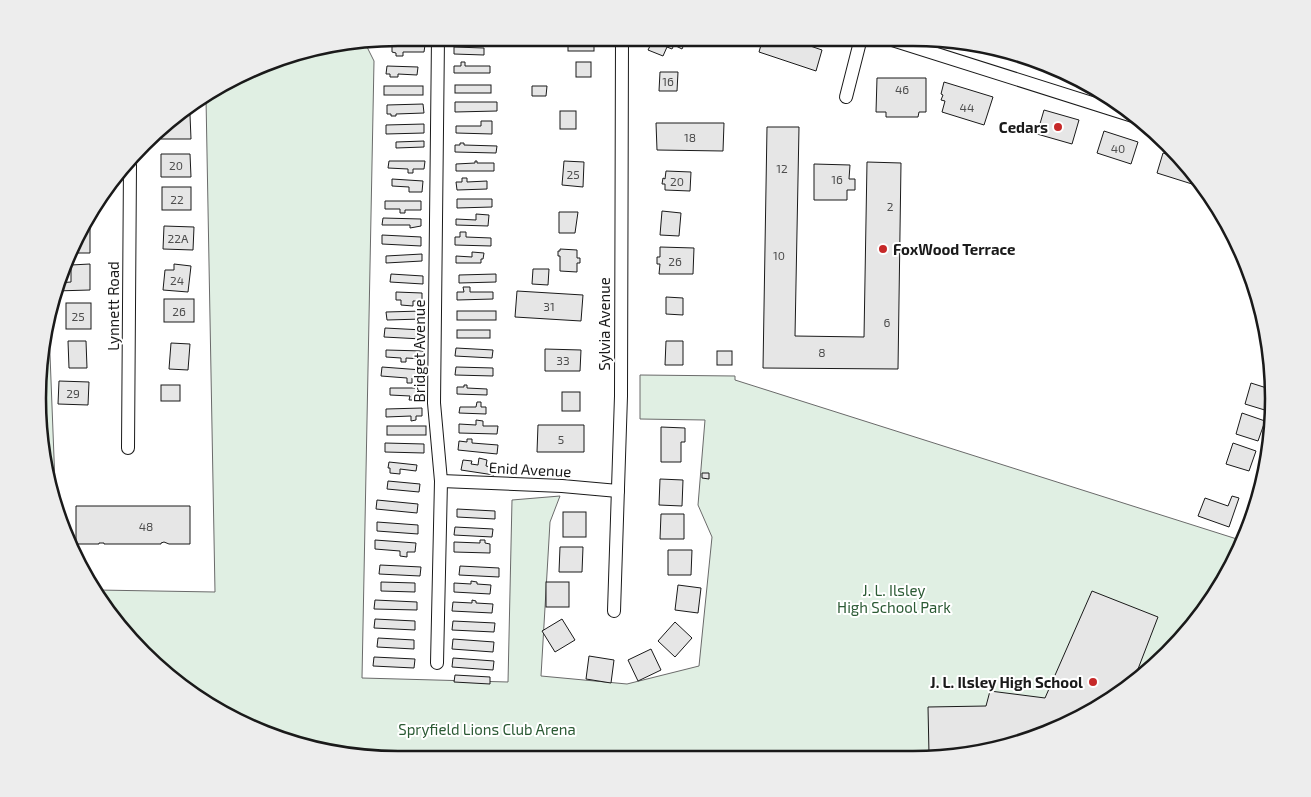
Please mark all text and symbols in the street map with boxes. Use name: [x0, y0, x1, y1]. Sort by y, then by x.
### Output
house number: 16: [662, 74, 674, 88]
house number: 46: [895, 82, 909, 96]
house number: 44: [960, 100, 974, 114]
place label: Cedars: [999, 118, 1048, 136]
marker: Cedars: [1052, 121, 1064, 133]
house number: 18: [684, 130, 696, 144]
house number: 40: [1111, 141, 1125, 155]
house number: 20: [169, 158, 183, 172]
house number: 12: [776, 161, 788, 175]
house number: 25: [566, 167, 580, 181]
house number: 16: [831, 172, 843, 186]
house number: 20: [670, 174, 684, 188]
house number: 22: [170, 192, 184, 206]
house number: 2: [887, 199, 894, 213]
house number: 22A: [168, 231, 189, 245]
place label: FoxWood Terrace: [893, 240, 1016, 258]
marker: FoxWood Terrace: [877, 243, 889, 255]
house number: 10: [773, 248, 785, 262]
house number: 26: [668, 254, 682, 268]
street label: Lynnett Road: [104, 261, 122, 351]
house number: 24: [170, 273, 184, 287]
street label: Sylvia Avenue: [595, 277, 613, 371]
house number: 31: [543, 299, 555, 313]
street label: Bridget Avenue: [410, 300, 428, 402]
house number: 26: [172, 304, 186, 318]
house number: 25: [71, 309, 85, 323]
house number: 6: [884, 315, 891, 329]
house number: 8: [818, 345, 826, 359]
house number: 33: [556, 353, 570, 367]
house number: 29: [66, 386, 80, 400]
house number: 5: [558, 432, 564, 446]
street label: Enid Avenue: [488, 458, 572, 480]
house number: 48: [139, 519, 153, 533]
park label: J. L. Ilsley High School Park: [837, 581, 951, 616]
place label: J. L. Ilsley High School: [930, 673, 1083, 692]
marker: J. L. Ilsley High School: [1087, 676, 1099, 688]
park label: Spryfield Lions Club Arena: [398, 720, 576, 738]

